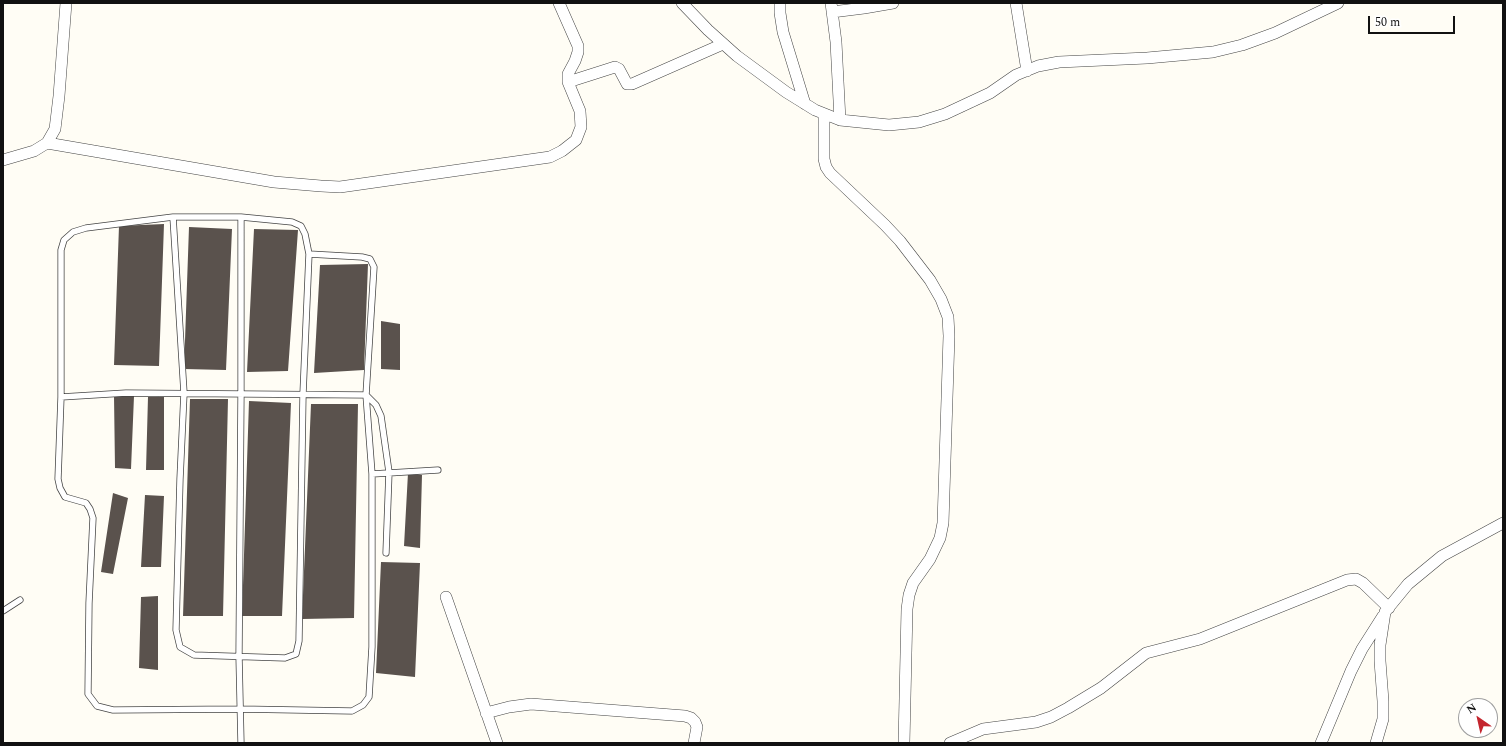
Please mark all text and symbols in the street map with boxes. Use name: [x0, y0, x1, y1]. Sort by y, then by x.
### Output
scale bar: [1370, 8, 1457, 34]
text: 50 m: [1375, 13, 1400, 32]
north arrow: [1458, 698, 1498, 738]
text: N: [1463, 699, 1480, 718]

